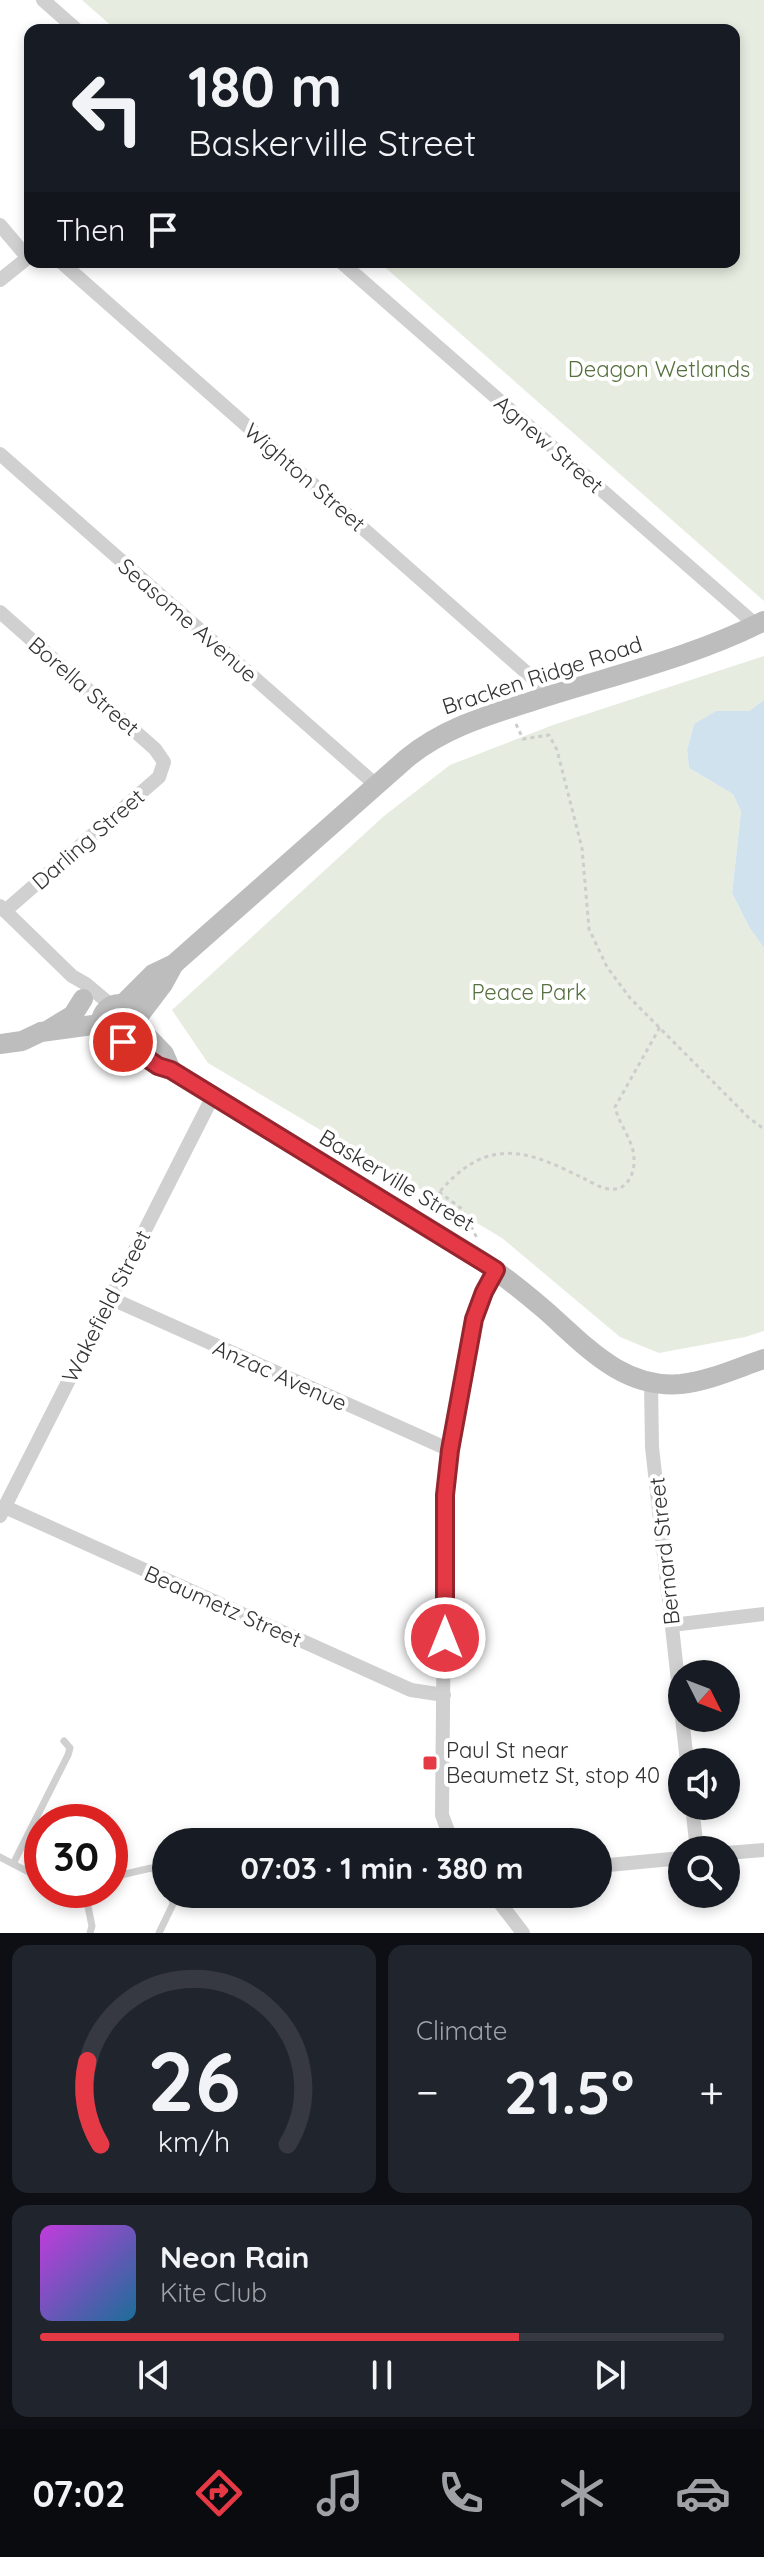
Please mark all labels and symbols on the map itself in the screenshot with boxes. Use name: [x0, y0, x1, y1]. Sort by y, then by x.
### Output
park label: Deagon Wetlands: [568, 355, 750, 383]
street label: Agnew Street: [489, 389, 609, 499]
street label: Wighton Street: [239, 417, 371, 537]
street label: Seasome Avenue: [113, 552, 263, 688]
street label: Bracken Ridge Road: [438, 629, 646, 721]
street label: Borella Street: [23, 630, 145, 742]
street label: Darling Street: [26, 783, 150, 895]
park label: Peace Park: [471, 978, 587, 1006]
pin: [89, 1008, 157, 1076]
street label: Baskerville Street: [314, 1123, 480, 1237]
street label: Wakefield Street: [56, 1225, 156, 1387]
street label: Anzac Avenue: [209, 1333, 351, 1417]
street label: Bernard Street: [642, 1476, 686, 1626]
street label: Beaumetz Street: [140, 1559, 306, 1653]
position arrow: [403, 1596, 487, 1680]
north arrow: [668, 1660, 740, 1732]
place label: Paul St near Beaumetz St, stop 40: [446, 1736, 660, 1789]
marker: Paul St near Beaumetz St, stop 40: [421, 1754, 439, 1772]
speed limit sign: 30: [24, 1804, 128, 1908]

